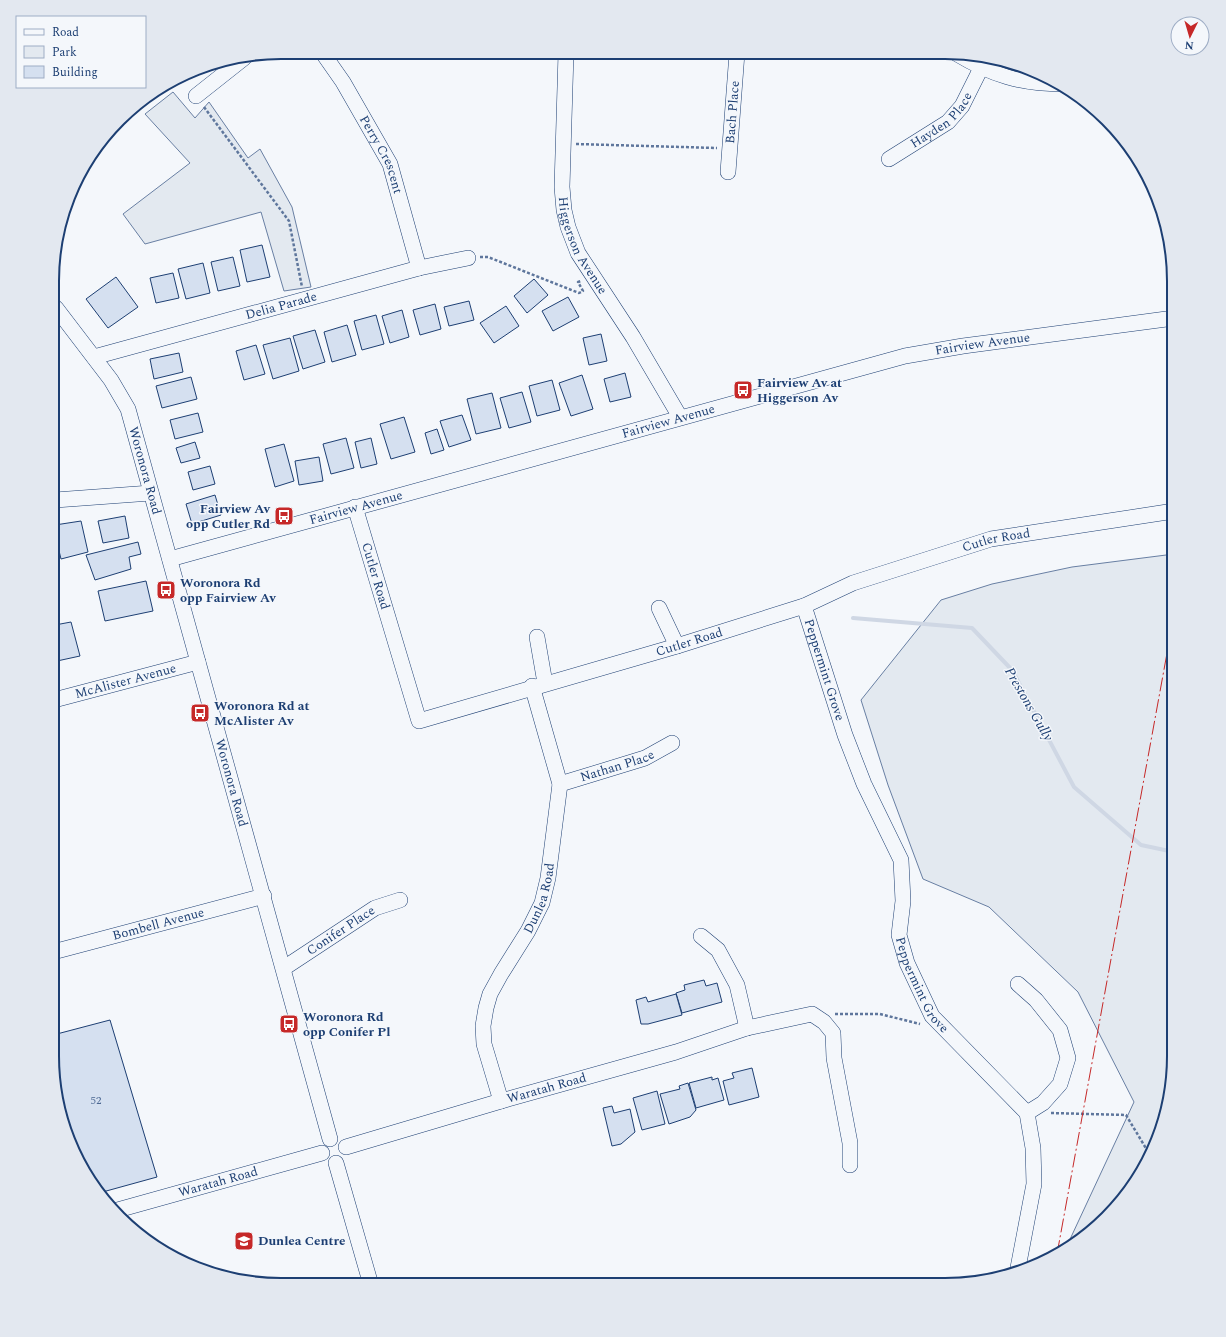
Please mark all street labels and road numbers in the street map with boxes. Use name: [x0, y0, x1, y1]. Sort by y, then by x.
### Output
street label: Bach Place: [720, 80, 745, 144]
street label: Hayden Place: [906, 89, 977, 153]
street label: Perry Crescent: [354, 111, 408, 197]
street label: Higgerson Avenue: [553, 196, 612, 298]
street label: Delia Parade: [243, 286, 319, 325]
street label: Fairview Avenue: [933, 327, 1031, 361]
street label: Fairview Avenue: [619, 399, 717, 444]
street label: Woronora Road: [123, 424, 167, 517]
street label: Fairview Avenue: [307, 485, 405, 530]
street label: Cutler Road: [960, 523, 1032, 558]
street label: Cutler Road: [356, 540, 395, 612]
street label: Peppermint Grove: [799, 616, 850, 723]
street label: Cutler Road: [653, 622, 725, 662]
street label: McAlister Avenue: [73, 658, 178, 704]
street label: Woronora Road: [210, 736, 253, 829]
street label: Nathan Place: [578, 745, 658, 787]
street label: Dunlea Road: [518, 862, 560, 937]
street label: Conifer Place: [303, 901, 379, 960]
street label: Bombell Avenue: [110, 902, 206, 946]
street label: Peppermint Grove: [890, 934, 954, 1038]
street label: Waratah Road: [505, 1068, 589, 1109]
street label: Waratah Road: [176, 1161, 260, 1203]

